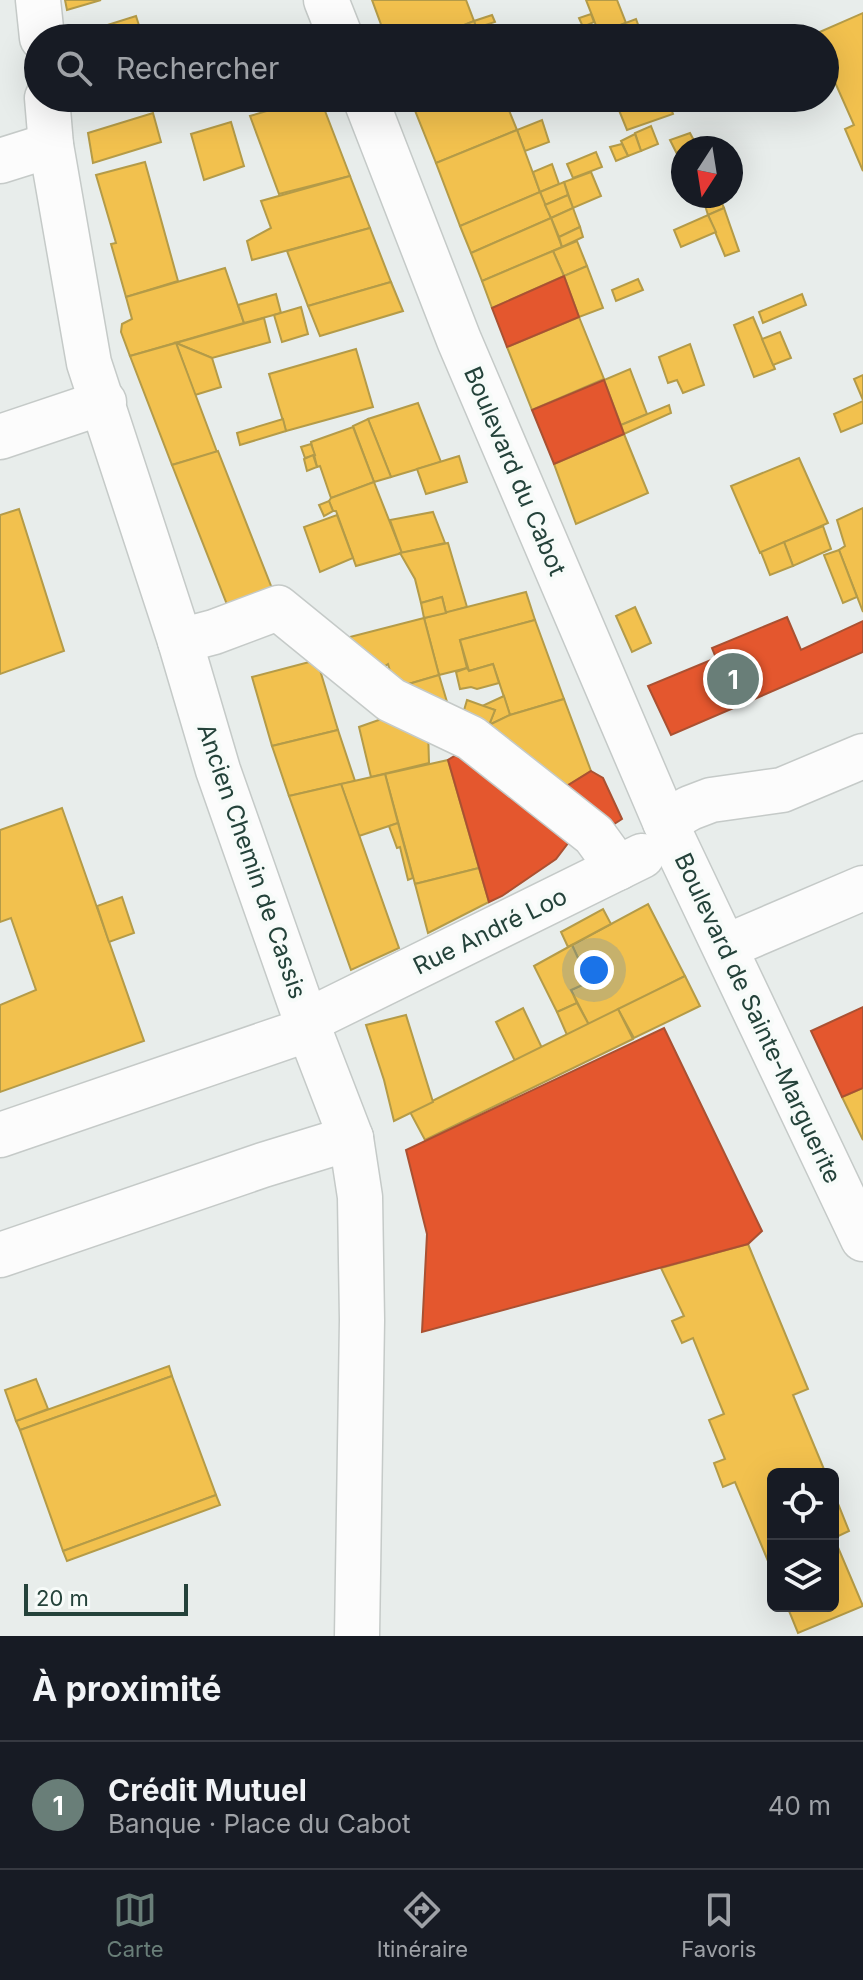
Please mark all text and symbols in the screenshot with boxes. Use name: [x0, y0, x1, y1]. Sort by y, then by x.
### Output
search box: [24, 24, 839, 112]
icon: search: [52, 46, 96, 90]
text: Rechercher: [116, 50, 279, 86]
north arrow: [671, 136, 743, 208]
street label: Boulevard du Cabot: [458, 362, 572, 580]
pin: 1: [707, 649, 759, 709]
street label: Ancien Chemin de Cassis: [191, 720, 313, 1002]
street label: Boulevard de Sainte-Marguerite: [669, 848, 847, 1188]
street label: Rue André Loo: [408, 881, 572, 981]
your location: [574, 950, 614, 990]
map controls: [767, 1468, 839, 1612]
button: locate: [767, 1468, 839, 1540]
button: layers: [767, 1540, 839, 1612]
scale bar: [24, 1580, 188, 1616]
text: 20 m: [36, 1585, 89, 1611]
text: À proximité: [32, 1668, 222, 1709]
text: Crédit Mutuel: [108, 1772, 307, 1808]
text: 1: [52, 1790, 64, 1821]
text: 40 m: [768, 1790, 831, 1821]
text: Banque · Place du Cabot: [108, 1808, 411, 1839]
tab: Carte: [107, 1888, 163, 1962]
tab: Itinéraire: [377, 1888, 468, 1962]
tab: Favoris: [681, 1888, 756, 1962]

